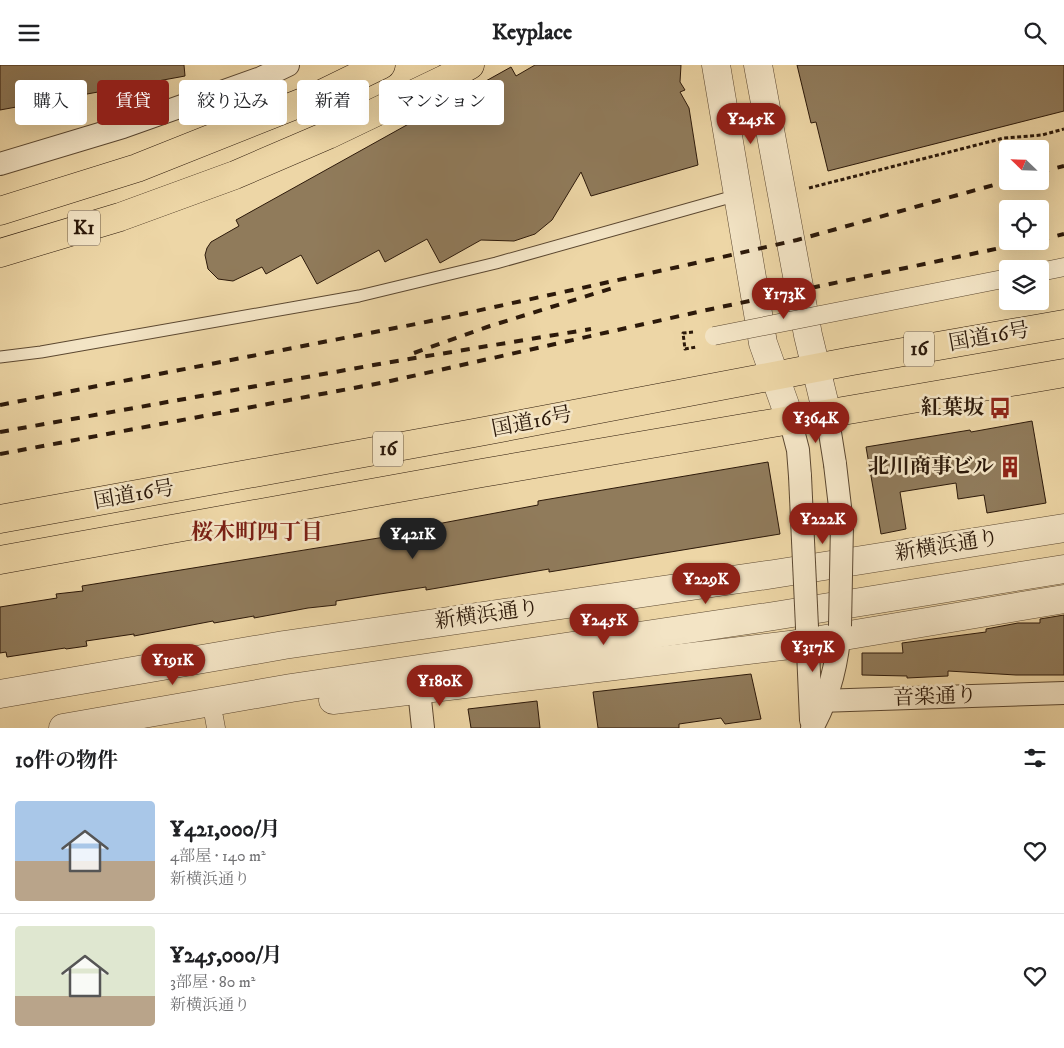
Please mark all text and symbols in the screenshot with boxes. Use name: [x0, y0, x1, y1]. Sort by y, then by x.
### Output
icon: menu: [15, 19, 43, 47]
text: Keyplace: [492, 19, 572, 46]
icon: search: [1021, 19, 1049, 47]
chip: 購入: [15, 80, 87, 125]
chip: 賃貸: [97, 80, 169, 125]
chip: 絞り込み: [179, 80, 287, 125]
chip: 新着: [297, 80, 369, 125]
chip: マンション: [379, 80, 504, 125]
pin: ¥245K: [716, 103, 786, 145]
text: ¥245K: [728, 109, 774, 129]
north arrow: [999, 140, 1049, 190]
map controls: [999, 140, 1049, 310]
button: locate: [999, 200, 1049, 250]
road number: K1: [68, 211, 100, 245]
button: layers: [999, 260, 1049, 310]
pin: ¥173K: [749, 277, 819, 320]
text: ¥173K: [763, 284, 805, 304]
street label: 国道16号: [947, 317, 1031, 357]
road number: 16: [904, 331, 934, 367]
place label: 紅葉坂: [921, 395, 984, 421]
bus stop icon: 紅葉坂: [987, 395, 1013, 421]
street label: 国道16号: [489, 401, 575, 443]
pin: ¥364K: [781, 401, 851, 444]
text: ¥364K: [793, 408, 839, 428]
road number: 16: [373, 431, 403, 467]
place label: 北川商事ビル: [868, 454, 994, 480]
building icon: 北川商事ビル: [997, 454, 1023, 480]
street label: 国道16号: [92, 475, 176, 515]
pin: ¥222K: [788, 503, 858, 545]
text: ¥222K: [800, 509, 846, 529]
pin: ¥421K: [378, 517, 448, 560]
district label: 桜木町四丁目: [191, 519, 323, 546]
text: ¥421K: [391, 524, 435, 544]
street label: 新横浜通り: [893, 525, 1001, 567]
pin: ¥229K: [671, 563, 741, 605]
text: ¥229K: [683, 569, 729, 589]
street label: 新横浜通り: [433, 595, 541, 635]
pin: ¥245K: [569, 603, 639, 646]
text: ¥245K: [581, 610, 627, 630]
pin: ¥317K: [778, 631, 848, 673]
text: ¥317K: [792, 637, 834, 657]
pin: ¥191K: [138, 643, 208, 686]
text: ¥191K: [152, 650, 194, 670]
pin: ¥180K: [405, 665, 475, 707]
text: ¥180K: [418, 671, 462, 691]
street label: 音楽通り: [893, 683, 977, 711]
icon: filters: [1021, 744, 1049, 772]
text: 10件の物件: [15, 748, 118, 774]
text: ¥421,000/月: [170, 817, 280, 843]
icon: home: [55, 821, 115, 881]
icon: heart: [1021, 837, 1049, 865]
text: 4部屋 · 140 m²: [170, 846, 266, 866]
text: 新横浜通り: [170, 869, 250, 889]
text: ¥245,000/月: [170, 943, 282, 969]
icon: home: [55, 946, 115, 1006]
icon: heart: [1021, 962, 1049, 990]
text: 3部屋 · 80 m²: [170, 972, 255, 992]
text: 新横浜通り: [170, 995, 250, 1015]

